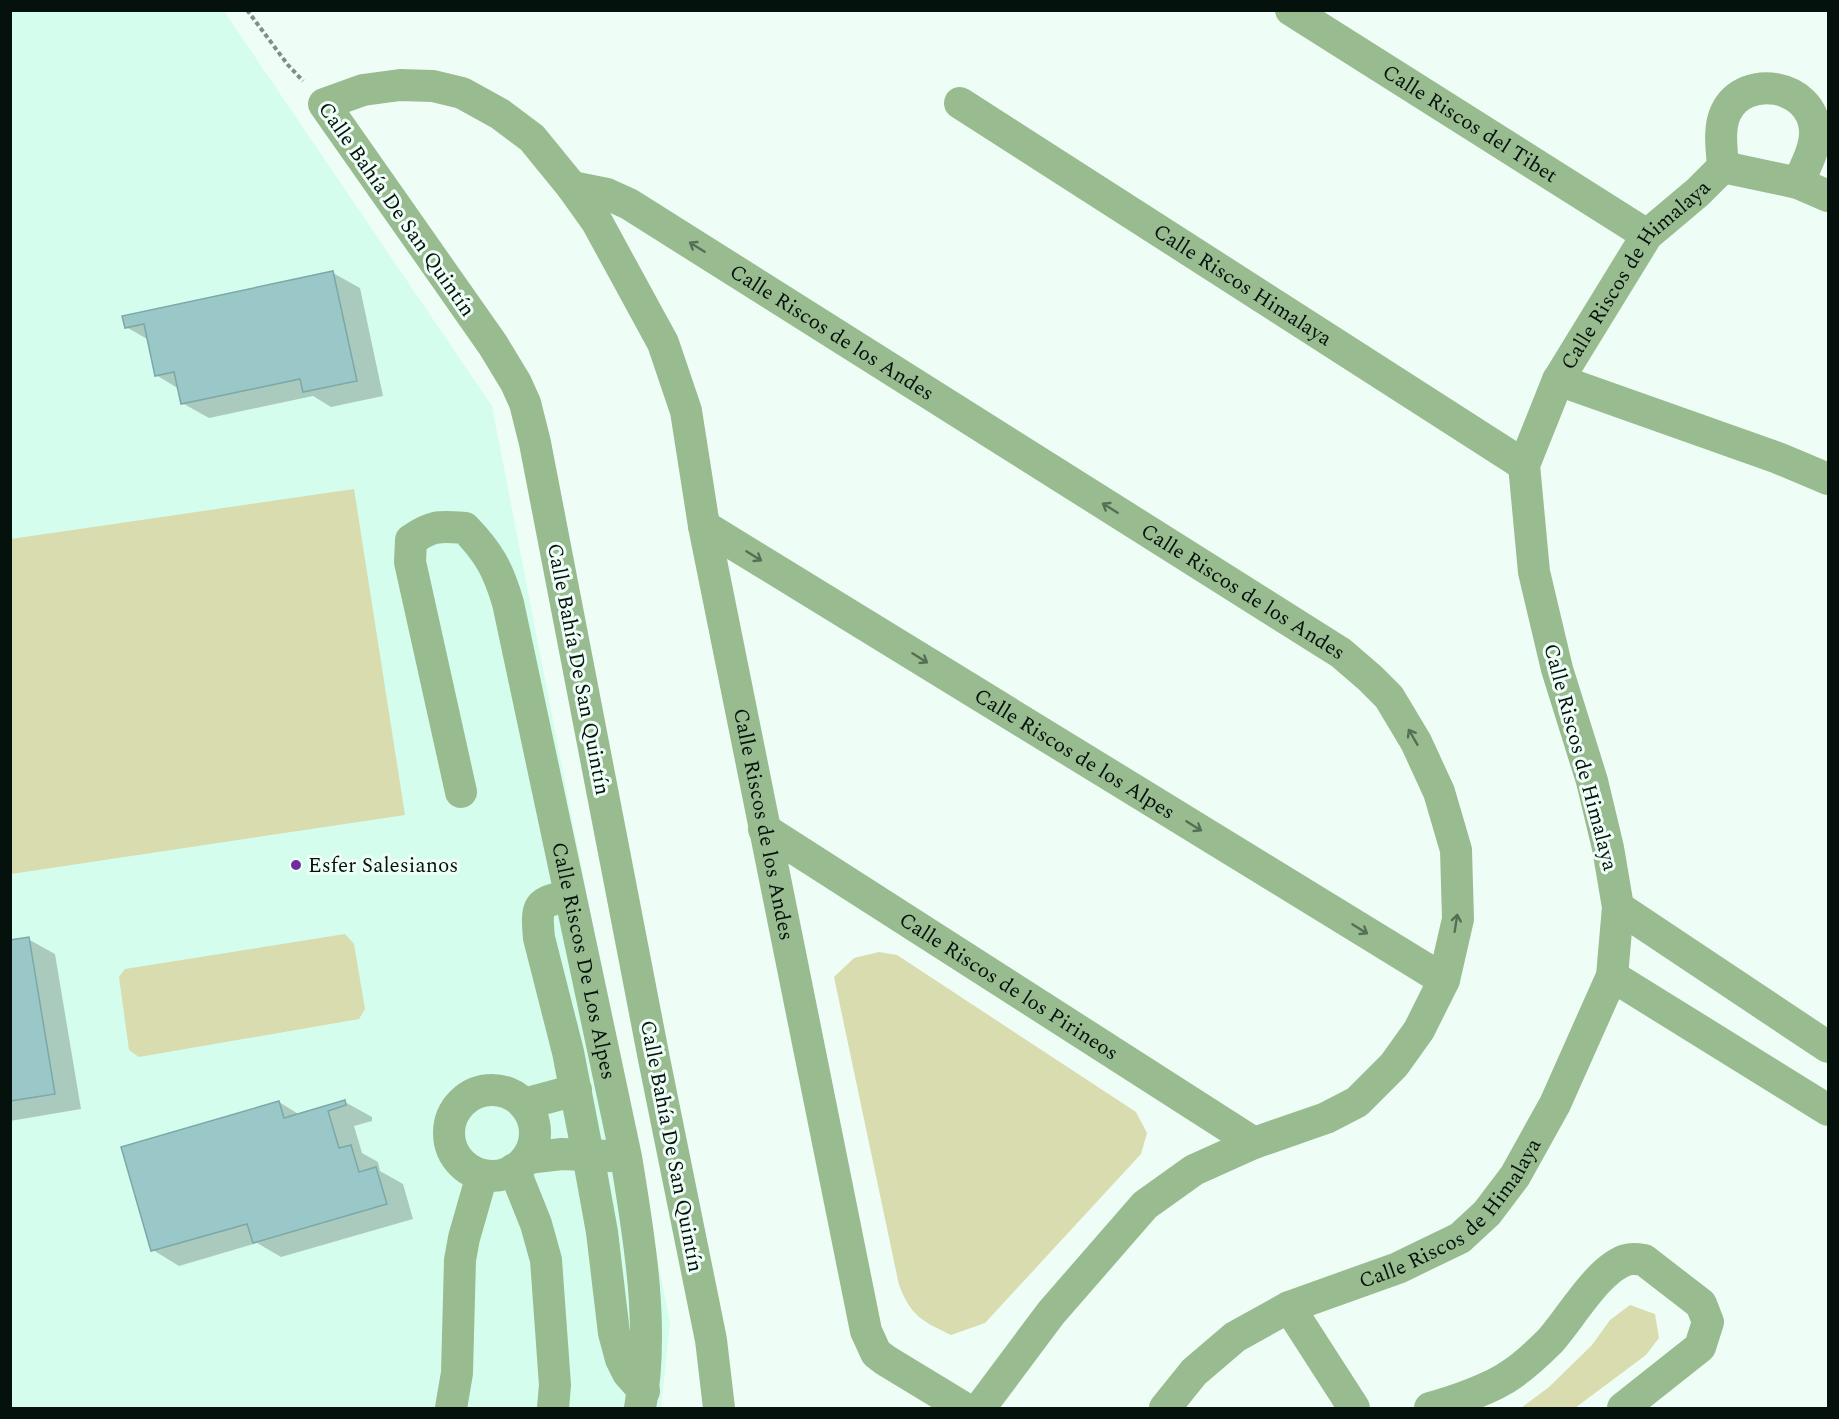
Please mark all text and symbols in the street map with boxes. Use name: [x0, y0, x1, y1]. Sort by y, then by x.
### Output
street label: Calle Riscos del Tibet: [1376, 57, 1564, 192]
street label: Calle Bahía De San Quintín: [310, 95, 483, 324]
street label: Calle Riscos de Himalaya: [1553, 172, 1719, 376]
street label: Calle Riscos Himalaya: [1146, 216, 1339, 355]
one-way arrow: [689, 241, 706, 253]
street label: Calle Riscos de los Andes: [723, 256, 940, 410]
one-way arrow: [1103, 502, 1119, 514]
street label: Calle Riscos de los Andes: [1134, 516, 1351, 669]
street label: Calle Bahía De San Quintín: [538, 540, 618, 798]
one-way arrow: [745, 551, 762, 563]
street label: Calle Riscos de Himalaya: [1534, 640, 1626, 875]
one-way arrow: [911, 653, 928, 665]
street label: Calle Riscos de los Alpes: [968, 680, 1181, 828]
street label: Calle Riscos de los Andes: [724, 705, 802, 943]
one-way arrow: [1406, 729, 1418, 746]
one-way arrow: [1185, 821, 1202, 833]
street label: Calle Riscos De Los Alpes: [542, 839, 624, 1083]
place label: Esfer Salesianos: [308, 850, 458, 882]
marker: Esfer Salesianos: [289, 858, 303, 872]
street label: Calle Riscos de los Pirineos: [892, 905, 1125, 1069]
one-way arrow: [1451, 914, 1462, 934]
one-way arrow: [1351, 923, 1368, 935]
street label: Calle Bahía De San Quintín: [631, 1017, 711, 1275]
street label: Calle Riscos de Himalaya: [1355, 1132, 1550, 1298]

